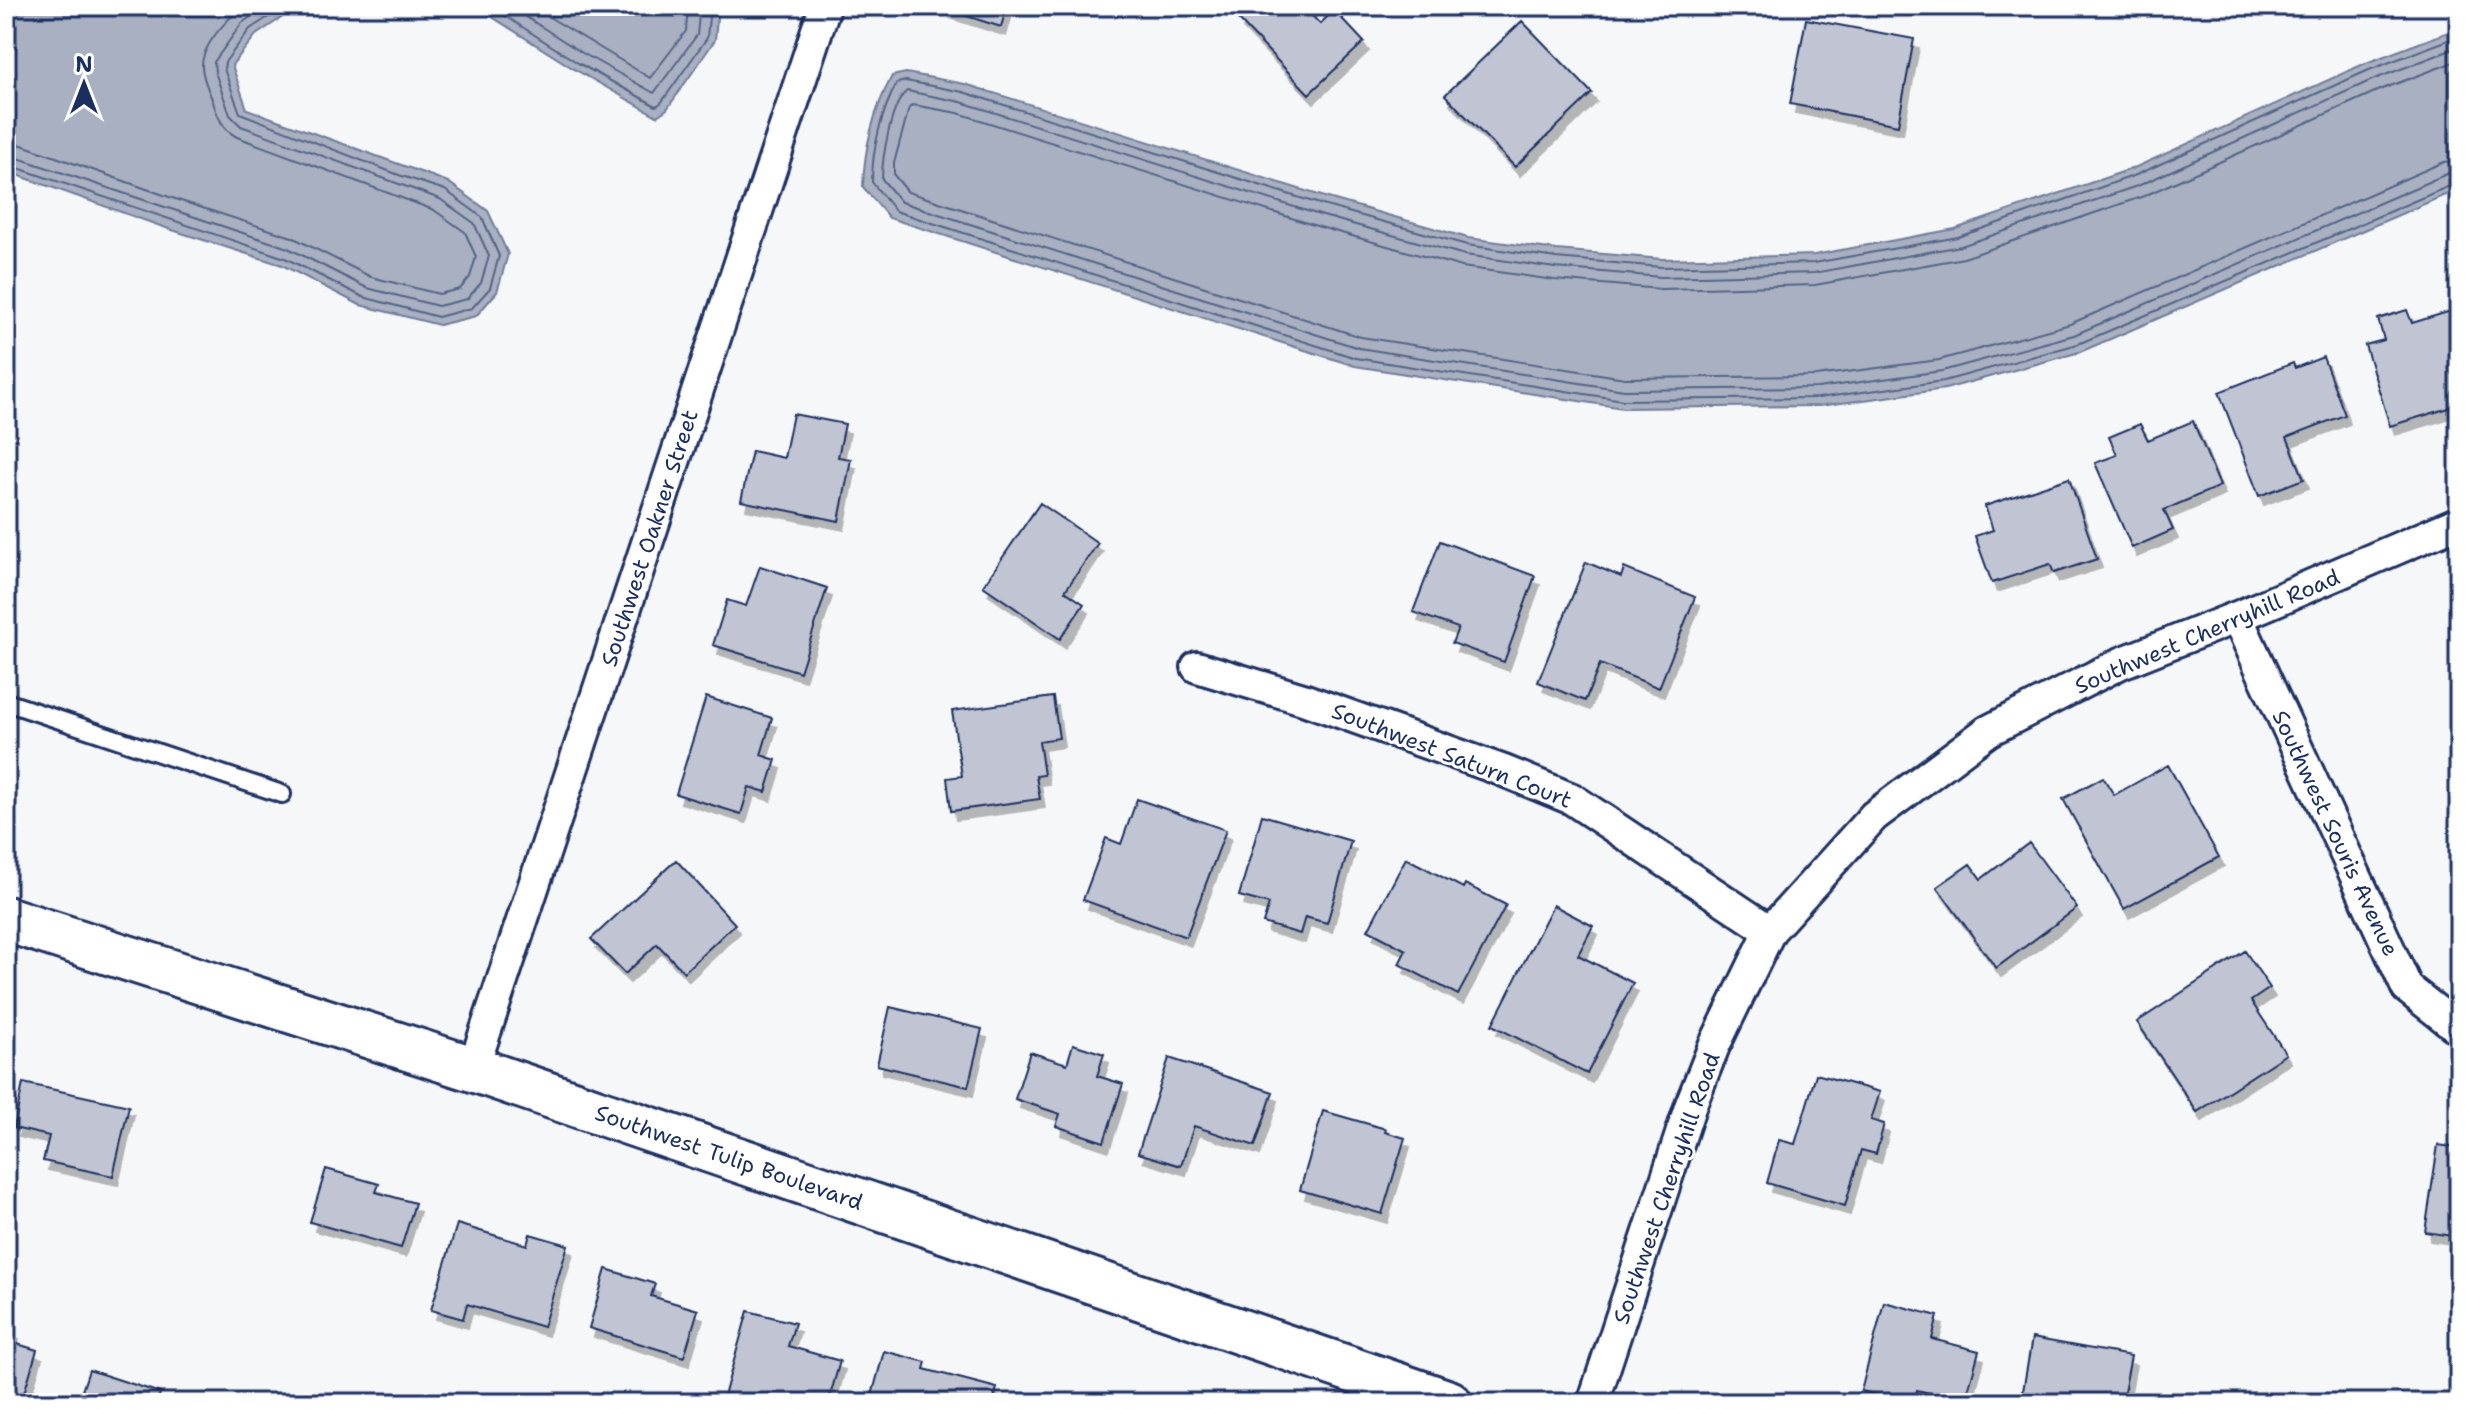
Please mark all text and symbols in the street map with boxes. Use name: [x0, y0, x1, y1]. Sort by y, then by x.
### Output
north arrow: [44, 44, 124, 124]
text: N: [75, 50, 93, 79]
street label: Southwest Oakner Street: [594, 406, 705, 670]
street label: Southwest Cherryhill Road: [2070, 562, 2344, 701]
street label: Southwest Saturn Court: [1328, 696, 1576, 815]
street label: Southwest Souris Avenue: [2266, 706, 2405, 961]
street label: Southwest Cherryhill Road: [1606, 1049, 1727, 1328]
street label: Southwest Tulip Boulevard: [591, 1098, 867, 1217]

